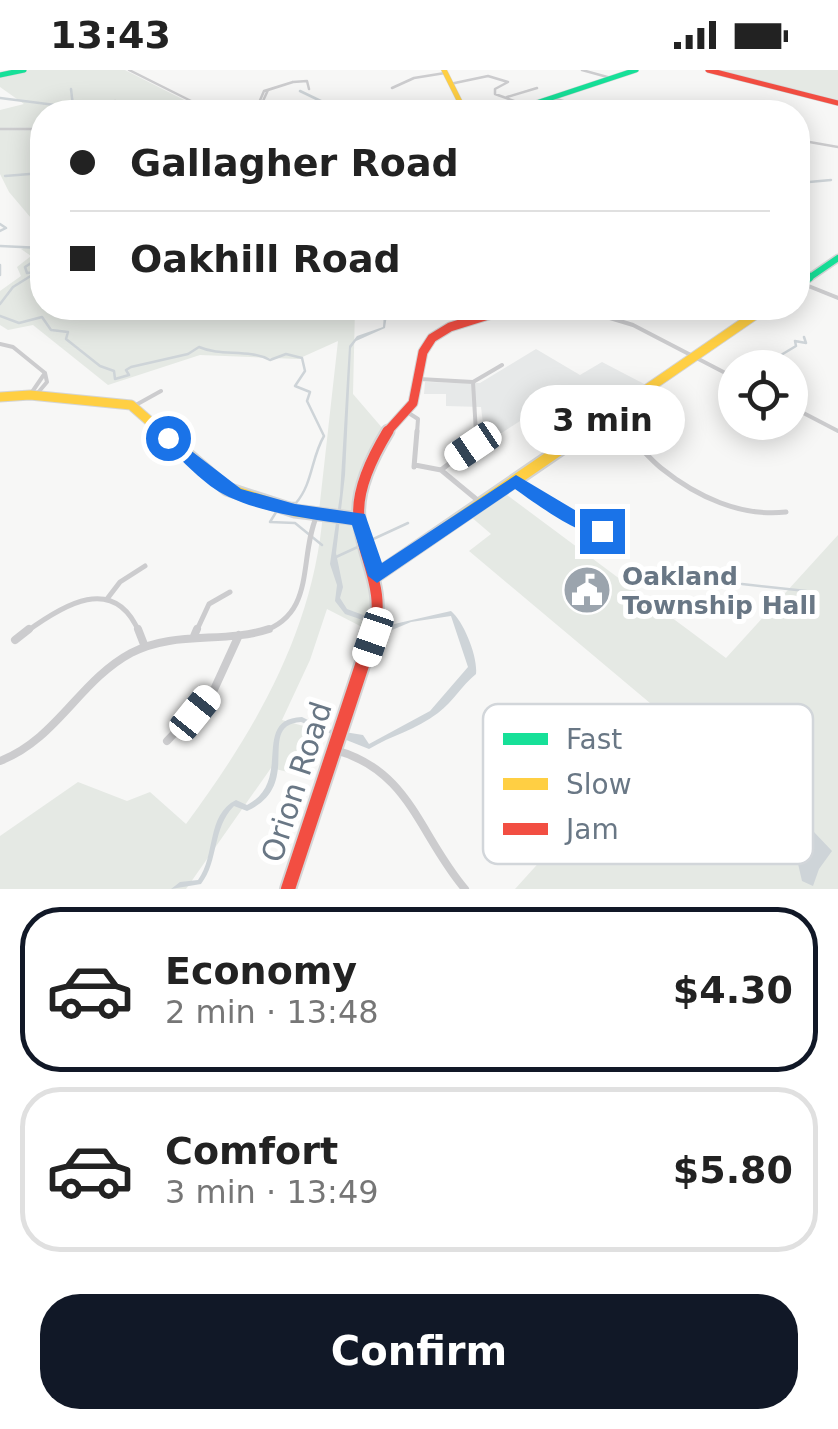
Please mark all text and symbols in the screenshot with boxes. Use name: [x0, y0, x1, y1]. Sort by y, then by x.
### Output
text: 13:43: [50, 13, 171, 57]
text: Gallagher Road: [130, 141, 459, 185]
text: Oakhill Road: [130, 237, 401, 281]
map controls: [718, 350, 808, 440]
button: locate: [718, 350, 808, 440]
callout: 3 min: [520, 386, 684, 456]
text: 3 min: [552, 401, 653, 439]
route start: [146, 416, 191, 461]
car: [440, 417, 506, 475]
route end: [580, 509, 625, 554]
place label: Oakland Township Hall: [622, 562, 817, 620]
public building icon: Oakland Township Hall: [561, 564, 613, 616]
car: [349, 604, 397, 670]
car: [164, 680, 226, 746]
street label: Orion Road: [254, 697, 339, 866]
legend: [483, 704, 813, 864]
text: Fast: [566, 723, 622, 756]
text: Slow: [566, 768, 632, 801]
text: Jam: [564, 813, 619, 846]
icon: car: [45, 945, 135, 1035]
text: Economy: [165, 949, 357, 993]
text: $4.30: [673, 968, 793, 1012]
text: 2 min · 13:48: [165, 993, 379, 1031]
icon: car: [45, 1125, 135, 1215]
text: Comfort: [165, 1129, 338, 1173]
text: $5.80: [673, 1148, 793, 1192]
text: 3 min · 13:49: [165, 1173, 379, 1211]
button: Confirm: [40, 1294, 798, 1409]

